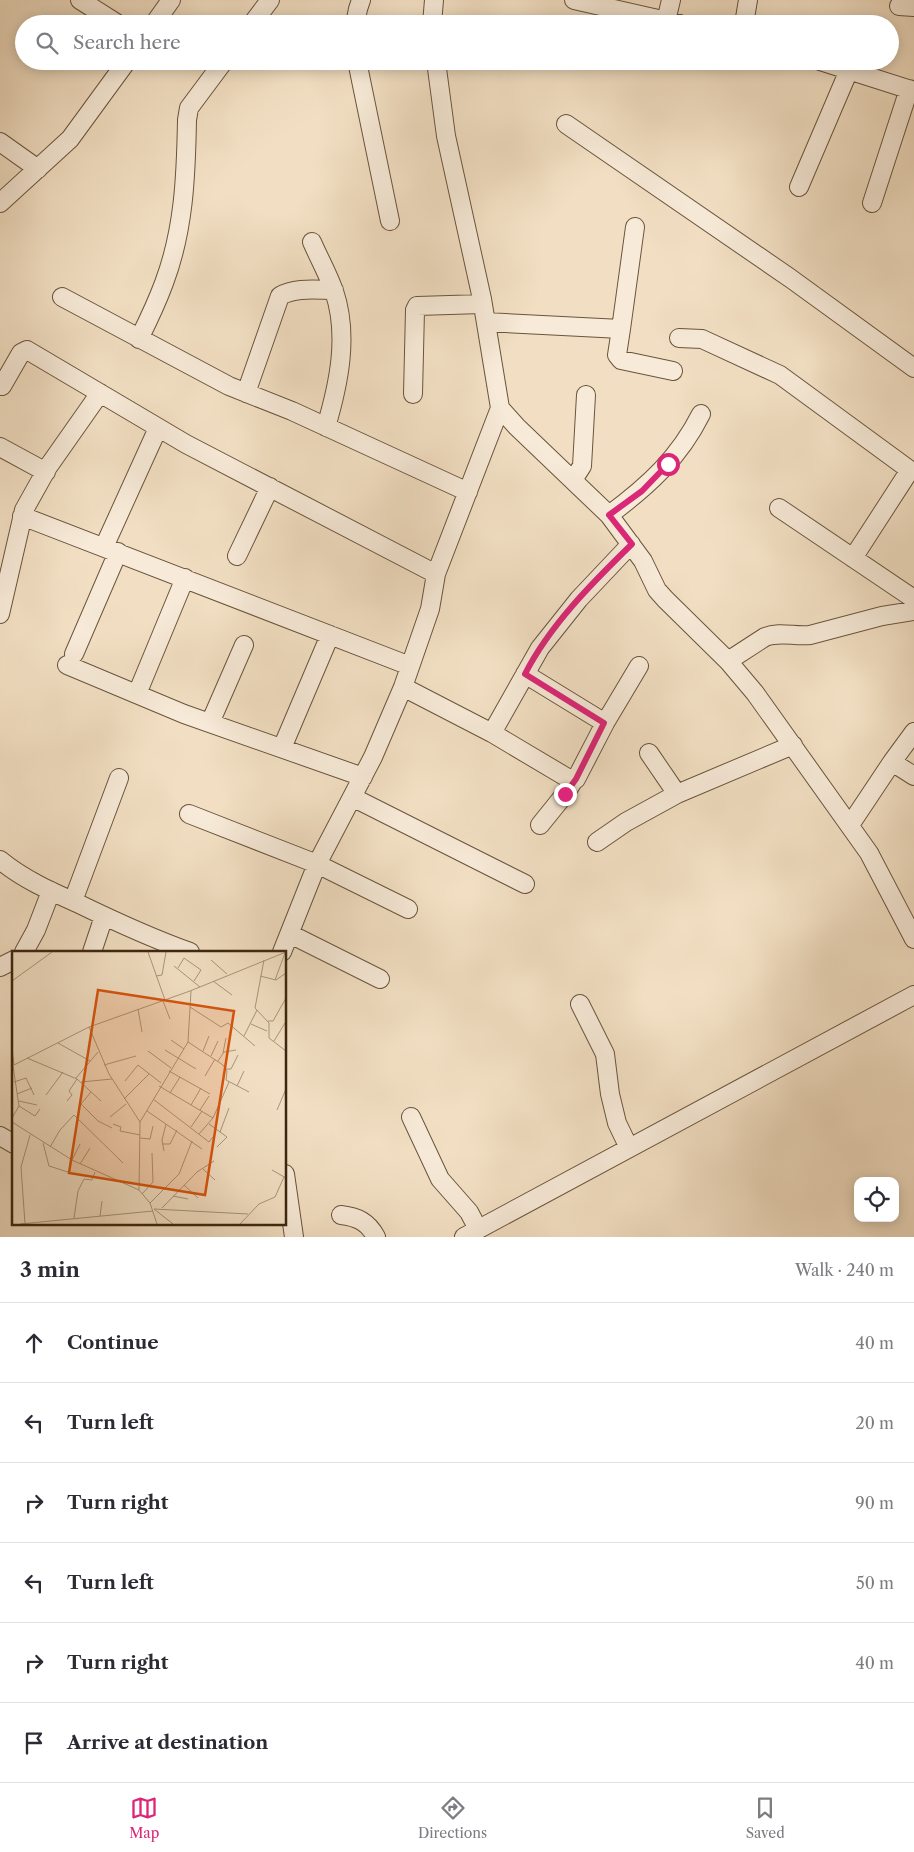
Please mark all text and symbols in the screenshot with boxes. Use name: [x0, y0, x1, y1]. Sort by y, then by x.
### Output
search box: [15, 15, 899, 70]
icon: search: [33, 29, 61, 57]
text: Search here: [73, 31, 181, 54]
route start: [657, 453, 680, 476]
route end: [554, 783, 577, 806]
inset map: [12, 951, 286, 1224]
map controls: [854, 1177, 899, 1222]
button: locate: [854, 1177, 899, 1222]
text: 3 min: [20, 1257, 80, 1282]
text: Walk · 240 m: [795, 1260, 894, 1280]
icon: ahead: [20, 1329, 48, 1357]
text: Continue: [67, 1331, 159, 1354]
text: 40 m: [855, 1333, 894, 1353]
icon: left: [20, 1409, 48, 1437]
text: Turn left: [67, 1411, 154, 1434]
text: 20 m: [855, 1413, 894, 1433]
icon: right: [20, 1489, 48, 1517]
text: Turn right: [67, 1491, 168, 1514]
text: 90 m: [855, 1493, 894, 1513]
icon: left: [20, 1569, 48, 1597]
text: Turn left: [67, 1571, 154, 1594]
text: 50 m: [856, 1573, 894, 1593]
icon: right: [20, 1649, 48, 1677]
text: Turn right: [67, 1651, 168, 1674]
text: 40 m: [855, 1653, 894, 1673]
icon: arrive: [20, 1729, 48, 1757]
text: Arrive at destination: [67, 1731, 268, 1754]
tab: Map: [129, 1794, 159, 1842]
tab: Directions: [418, 1794, 487, 1842]
tab: Saved: [746, 1794, 785, 1842]

